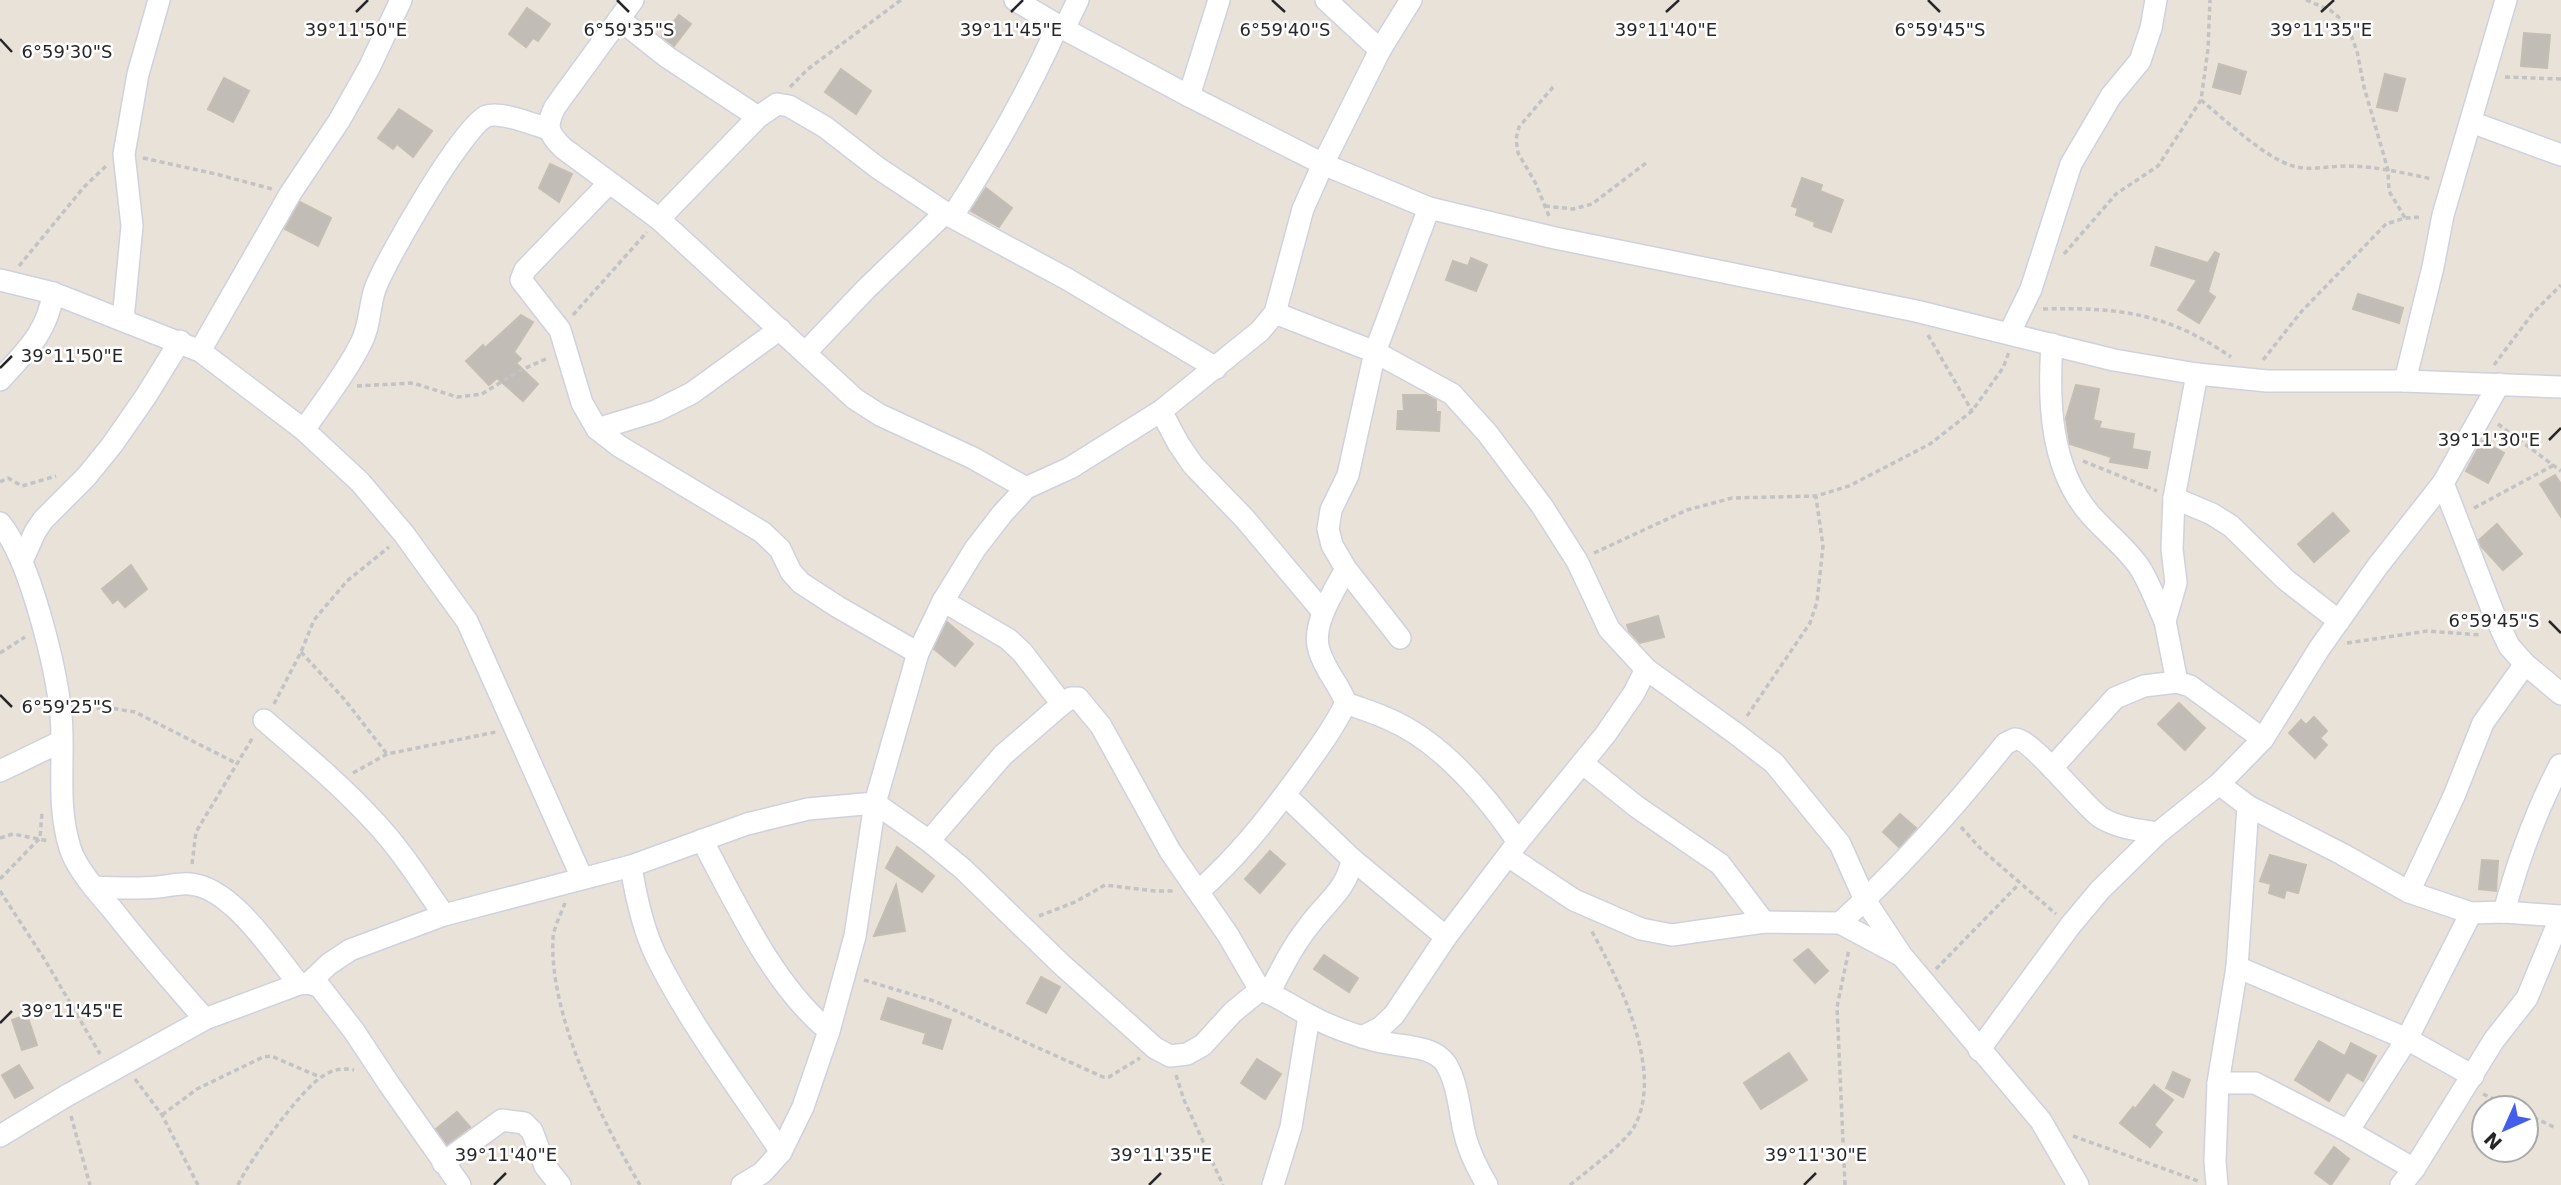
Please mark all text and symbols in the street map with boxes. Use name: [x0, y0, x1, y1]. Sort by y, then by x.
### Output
text: 39°11'50"E: [305, 19, 407, 40]
text: 6°59'35"S: [584, 19, 674, 40]
text: 39°11'45"E: [960, 19, 1062, 40]
text: 6°59'40"S: [1240, 19, 1330, 40]
text: 39°11'40"E: [1615, 19, 1717, 40]
text: 6°59'45"S: [1895, 19, 1985, 40]
text: 39°11'35"E: [2270, 19, 2372, 40]
text: 6°59'30"S: [22, 41, 112, 62]
text: 39°11'50"E: [21, 345, 123, 366]
text: 39°11'30"E: [2438, 429, 2540, 450]
text: 6°59'45"S: [2449, 610, 2539, 631]
text: 6°59'25"S: [22, 696, 112, 717]
text: 39°11'45"E: [21, 1000, 123, 1021]
north arrow: [2470, 1094, 2540, 1164]
text: N: [2480, 1128, 2506, 1154]
text: 39°11'40"E: [455, 1144, 557, 1165]
text: 39°11'35"E: [1110, 1144, 1212, 1165]
text: 39°11'30"E: [1765, 1144, 1867, 1165]

